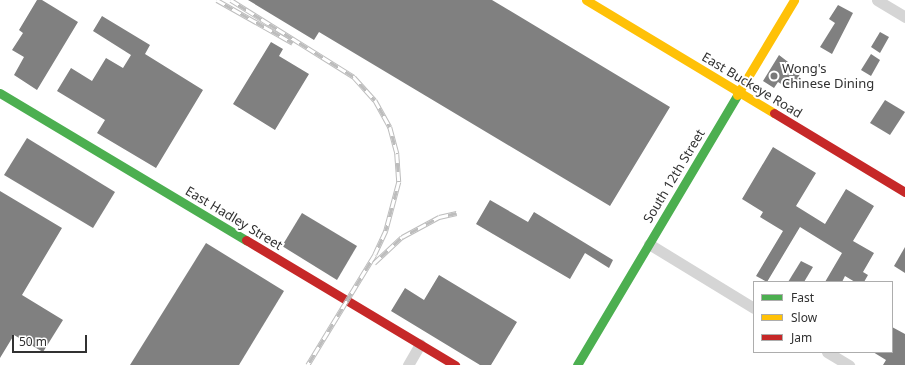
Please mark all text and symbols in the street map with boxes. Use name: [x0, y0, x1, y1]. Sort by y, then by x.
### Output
street label: East Buckeye Road: [699, 49, 805, 121]
place label: Wong's Chinese Dining: [782, 61, 874, 92]
marker: Wong's Chinese Dining: [769, 71, 779, 81]
street label: South 12th Street: [640, 126, 708, 226]
street label: East Hadley Street: [183, 183, 285, 253]
legend: [753, 281, 893, 353]
text: Fast: [791, 289, 814, 306]
text: Slow: [791, 309, 817, 326]
scale bar: [14, 327, 89, 353]
text: Jam: [791, 329, 812, 346]
text: 50 m: [19, 333, 47, 350]

